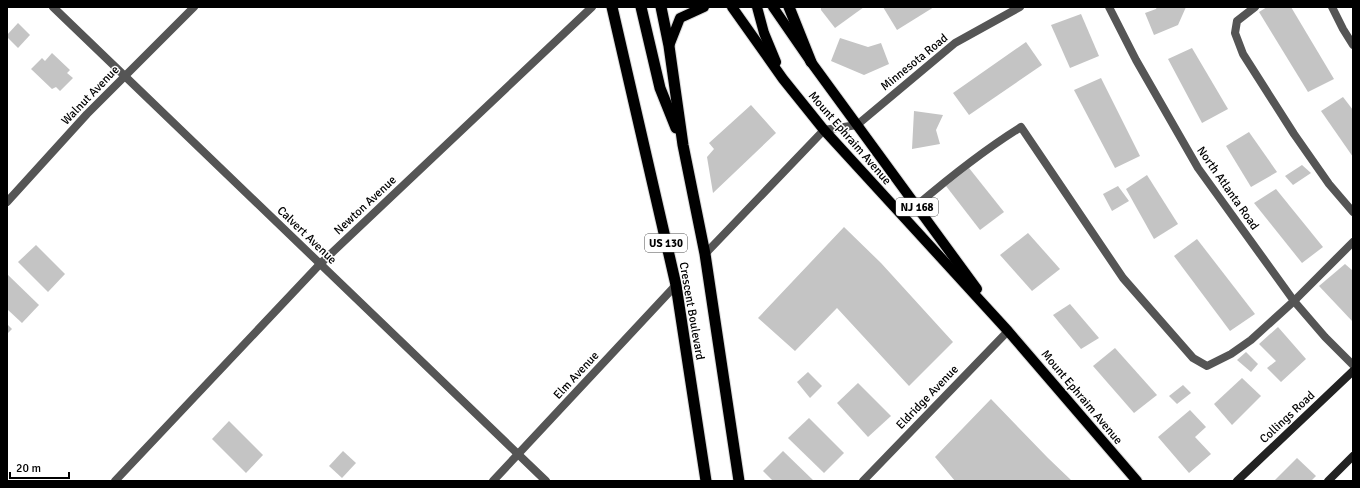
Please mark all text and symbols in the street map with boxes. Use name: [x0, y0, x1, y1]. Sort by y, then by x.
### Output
street label: Minnesota Road: [878, 31, 951, 94]
street label: Walnut Avenue: [58, 62, 122, 128]
street label: Mount Ephraim Avenue: [805, 89, 894, 188]
street label: North Atlanta Road: [1193, 144, 1262, 233]
street label: Newton Avenue: [331, 173, 400, 238]
road number: NJ 168: [896, 198, 938, 216]
street label: Calvert Avenue: [274, 203, 340, 268]
road number: US 130: [645, 234, 687, 252]
street label: Crescent Boulevard: [676, 261, 708, 361]
street label: Mount Ephraim Avenue: [1038, 347, 1126, 448]
street label: Elm Avenue: [550, 348, 602, 402]
street label: Eldridge Avenue: [893, 362, 962, 433]
street label: Collings Road: [1257, 388, 1318, 447]
scale bar: [10, 454, 69, 480]
text: 20 m: [16, 461, 41, 476]

